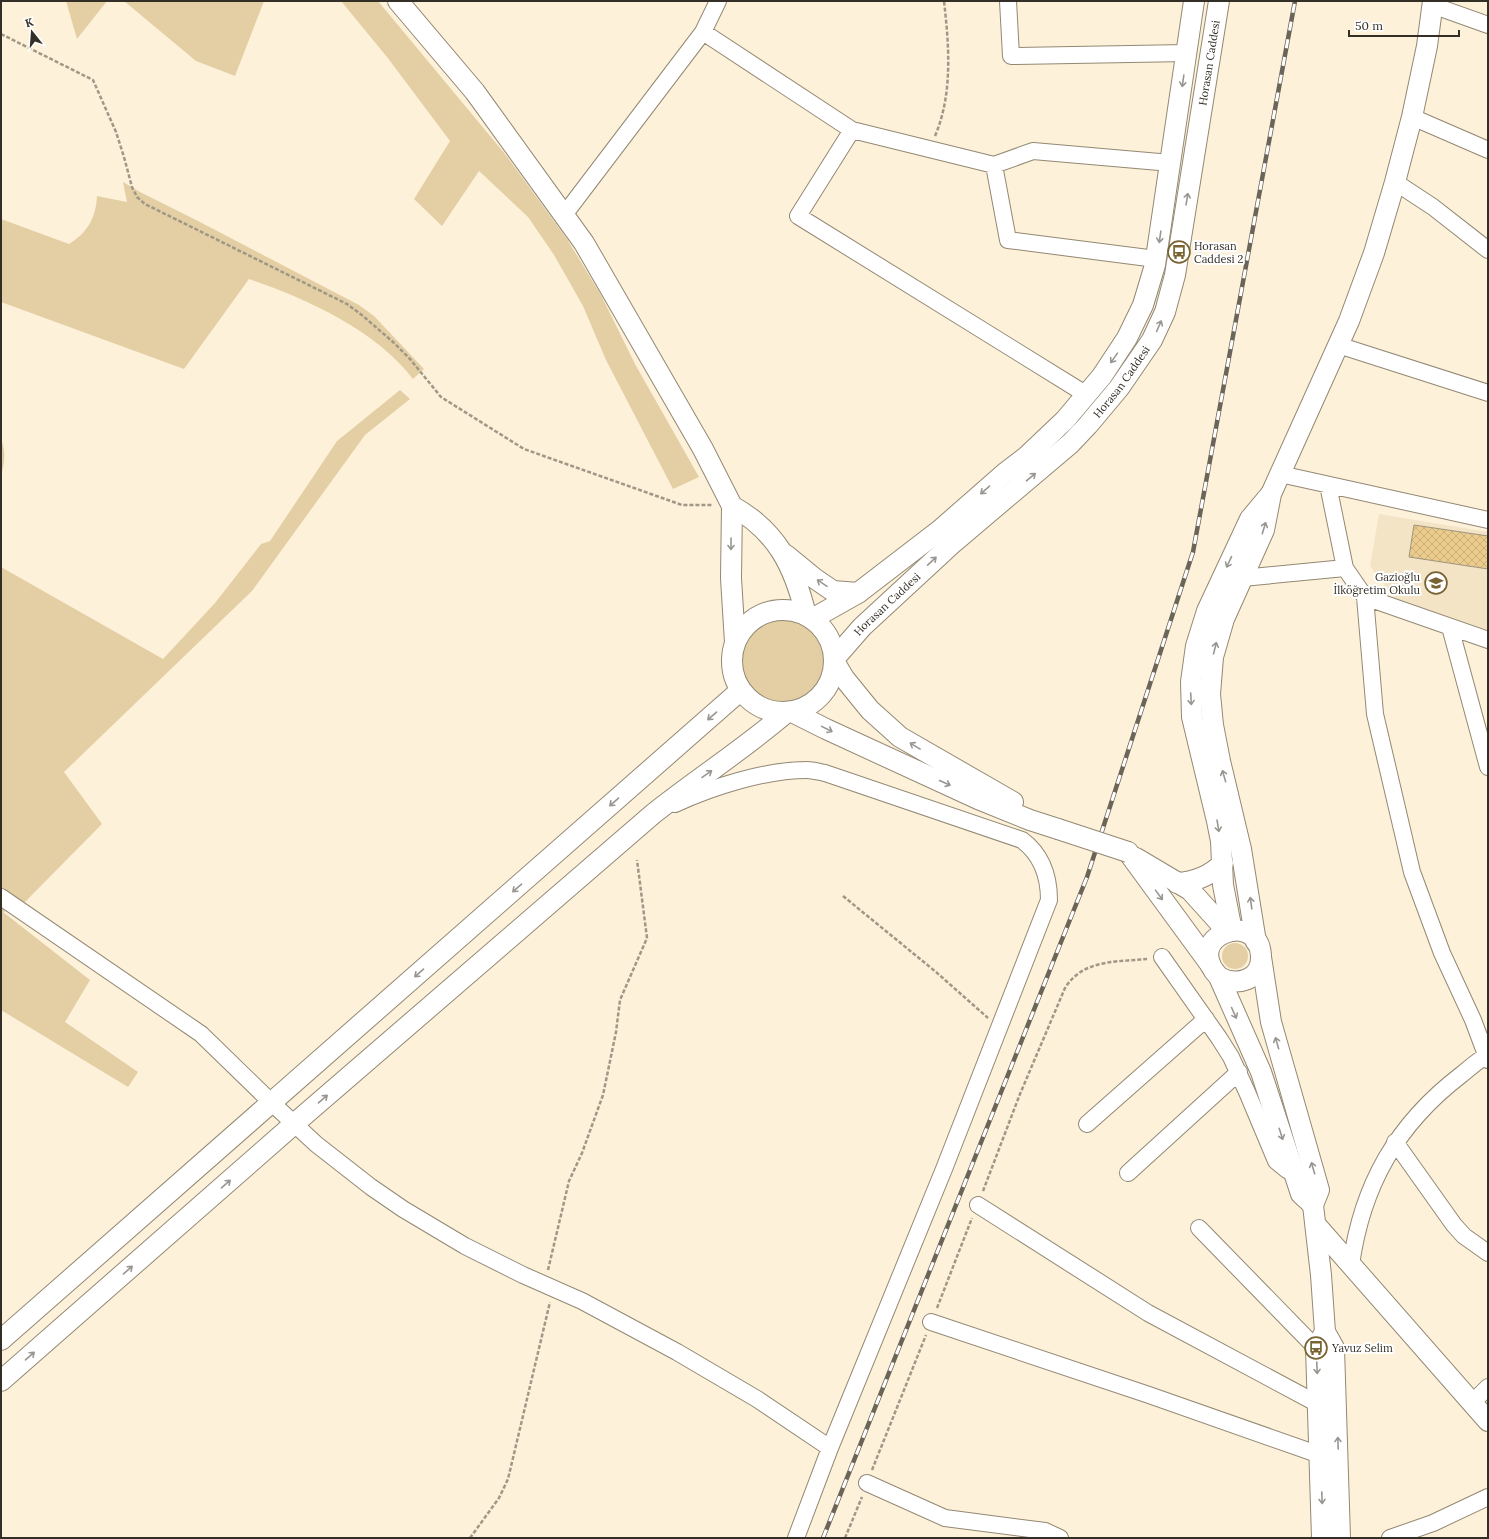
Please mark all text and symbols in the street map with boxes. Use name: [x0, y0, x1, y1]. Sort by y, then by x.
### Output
north arrow: [12, 12, 52, 52]
scale bar: [1349, 12, 1459, 38]
text: K: [23, 15, 35, 30]
text: 50 m: [1355, 18, 1383, 33]
street label: Horasan Caddesi: [1195, 19, 1223, 107]
one-way arrow: [1179, 74, 1187, 87]
one-way arrow: [1183, 193, 1191, 206]
one-way arrow: [1155, 231, 1163, 244]
bus stop icon: Horasan Caddesi 2: [1166, 239, 1192, 265]
place label: Horasan Caddesi 2: [1194, 239, 1244, 266]
one-way arrow: [1156, 320, 1163, 332]
street label: Horasan Caddesi: [1090, 343, 1153, 421]
one-way arrow: [1110, 352, 1118, 363]
one-way arrow: [1026, 472, 1036, 481]
one-way arrow: [980, 486, 991, 495]
one-way arrow: [1261, 521, 1268, 534]
one-way arrow: [727, 537, 735, 550]
one-way arrow: [1225, 556, 1232, 568]
one-way arrow: [927, 557, 937, 566]
street label: Horasan Caddesi: [851, 570, 923, 639]
place label: Gazioğlu İlköğretim Okulu: [1334, 570, 1420, 597]
school or university icon: Gazioğlu İlköğretim Okulu: [1423, 570, 1449, 596]
one-way arrow: [817, 579, 828, 587]
one-way arrow: [1212, 642, 1220, 655]
one-way arrow: [1187, 692, 1195, 705]
one-way arrow: [706, 711, 717, 720]
one-way arrow: [821, 726, 833, 733]
one-way arrow: [910, 742, 921, 750]
one-way arrow: [701, 770, 712, 778]
one-way arrow: [1220, 770, 1227, 783]
one-way arrow: [939, 780, 951, 787]
one-way arrow: [609, 797, 619, 806]
one-way arrow: [1214, 819, 1222, 832]
one-way arrow: [511, 883, 522, 892]
one-way arrow: [1155, 889, 1163, 900]
one-way arrow: [1247, 897, 1255, 910]
one-way arrow: [414, 969, 424, 978]
one-way arrow: [1231, 1006, 1239, 1018]
one-way arrow: [1273, 1037, 1280, 1050]
one-way arrow: [318, 1094, 329, 1103]
one-way arrow: [1278, 1127, 1285, 1140]
one-way arrow: [1309, 1162, 1316, 1175]
one-way arrow: [220, 1180, 230, 1189]
one-way arrow: [123, 1265, 133, 1275]
bus stop icon: Yavuz Selim: [1303, 1335, 1329, 1361]
place label: Yavuz Selim: [1331, 1341, 1393, 1355]
one-way arrow: [25, 1351, 36, 1360]
one-way arrow: [1313, 1361, 1321, 1374]
one-way arrow: [1334, 1437, 1341, 1450]
one-way arrow: [1318, 1491, 1325, 1504]

